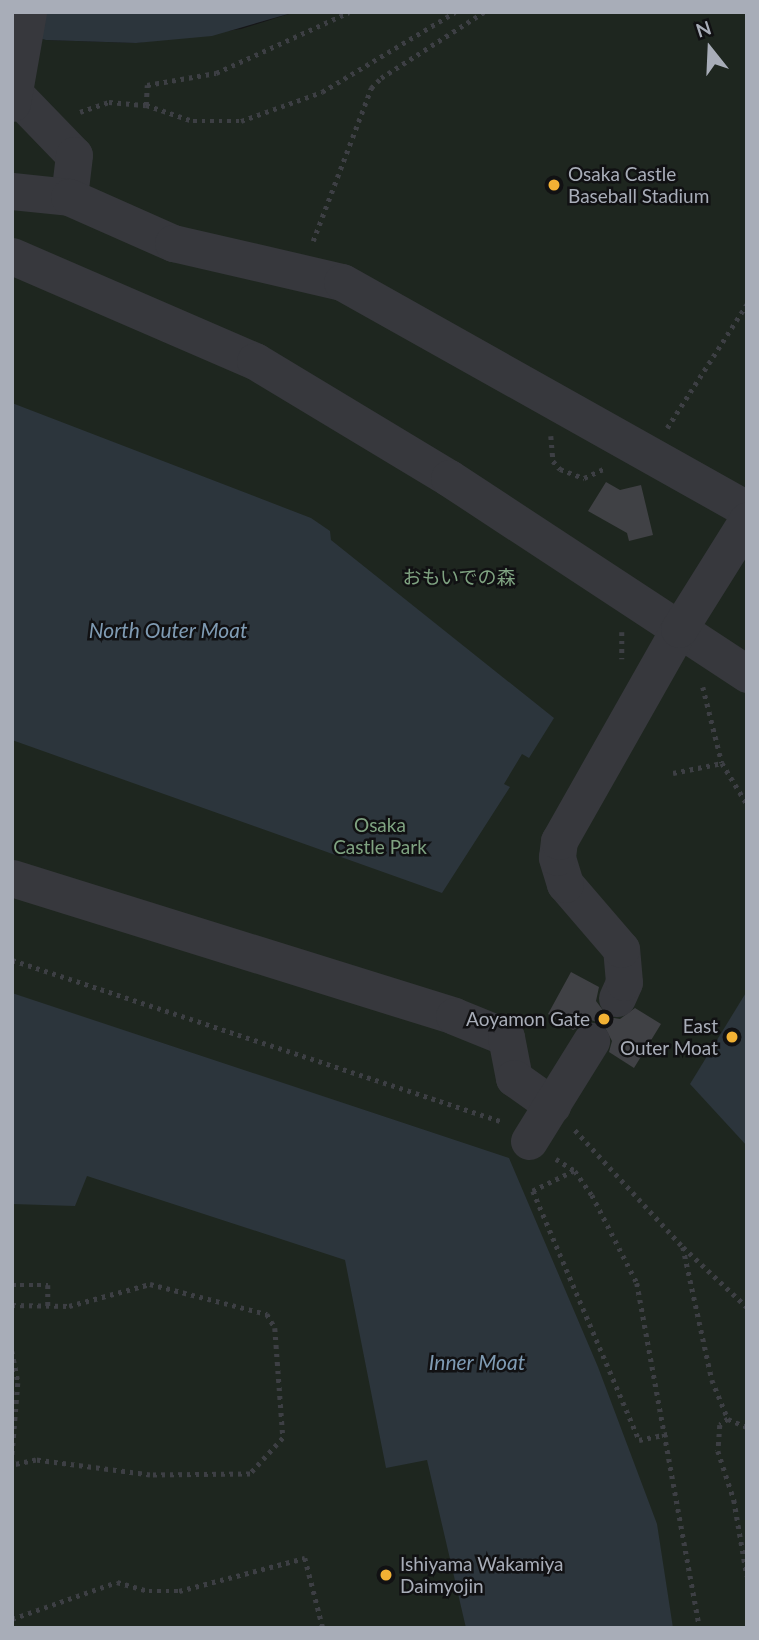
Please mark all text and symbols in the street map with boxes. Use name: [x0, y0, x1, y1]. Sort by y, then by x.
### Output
north arrow: [675, 14, 745, 84]
text: N: [693, 15, 714, 42]
place label: Osaka Castle Baseball Stadium: [568, 163, 709, 207]
marker: Osaka Castle Baseball Stadium: [546, 177, 562, 193]
park label: おもいでの森: [402, 566, 516, 588]
water label: North Outer Moat: [88, 617, 248, 643]
park label: Osaka Castle Park: [333, 814, 427, 858]
place label: Aoyamon Gate: [466, 1008, 590, 1030]
marker: Aoyamon Gate: [596, 1011, 612, 1027]
place label: East Outer Moat: [620, 1015, 718, 1059]
marker: East Outer Moat: [724, 1029, 740, 1045]
water label: Inner Moat: [429, 1349, 525, 1375]
place label: Ishiyama Wakamiya Daimyojin: [400, 1553, 564, 1597]
marker: Ishiyama Wakamiya Daimyojin: [378, 1567, 394, 1583]

